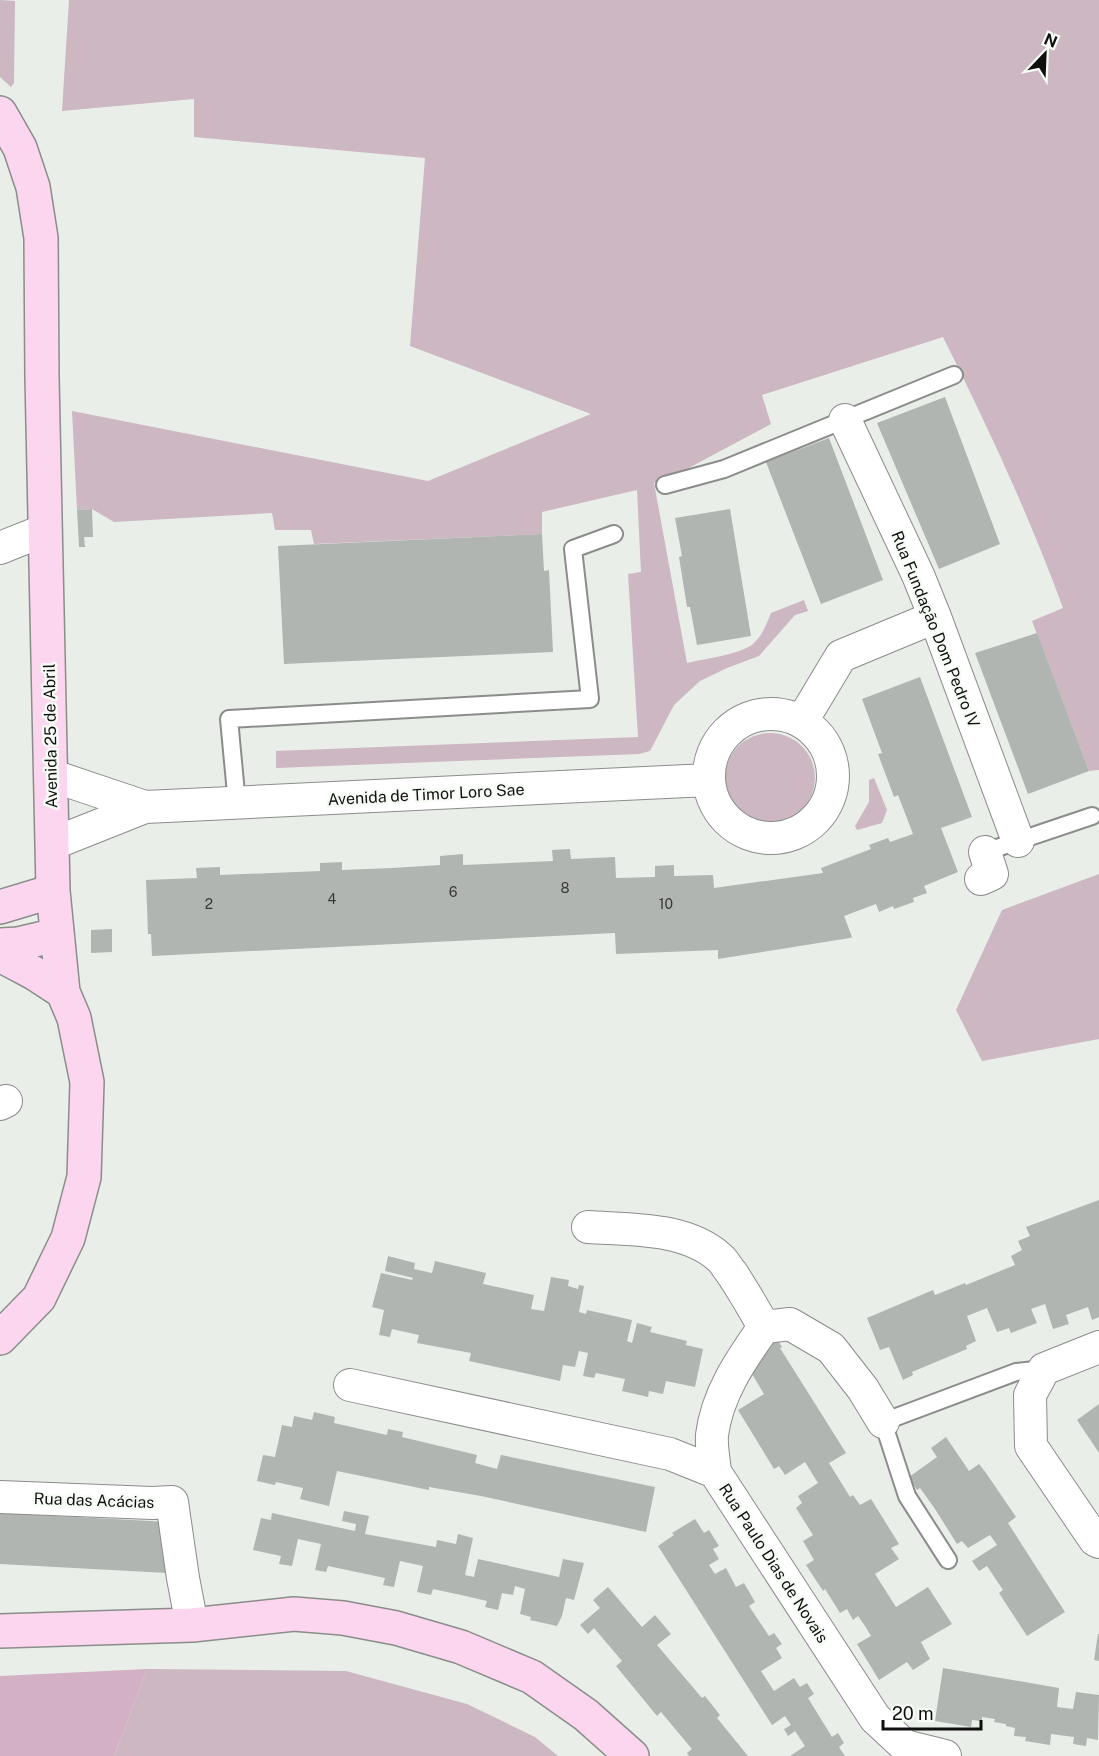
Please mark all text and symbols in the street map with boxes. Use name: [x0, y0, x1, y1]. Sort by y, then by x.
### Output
north arrow: [1015, 24, 1075, 84]
text: N: [1041, 29, 1060, 52]
street label: Rua Fundação Dom Pedro IV: [887, 528, 984, 730]
street label: Avenida 25 de Abril: [40, 663, 61, 809]
street label: Avenida de Timor Loro Sae: [327, 780, 525, 809]
house number: 8: [560, 880, 570, 896]
house number: 6: [449, 884, 458, 900]
house number: 4: [328, 891, 337, 907]
house number: 2: [205, 896, 213, 912]
house number: 10: [659, 896, 673, 912]
street label: Rua Paulo Dias de Novais: [715, 1480, 832, 1646]
street label: Rua das Acácias: [33, 1489, 155, 1512]
scale bar: [883, 1693, 980, 1731]
text: 20 m: [892, 1703, 934, 1724]

